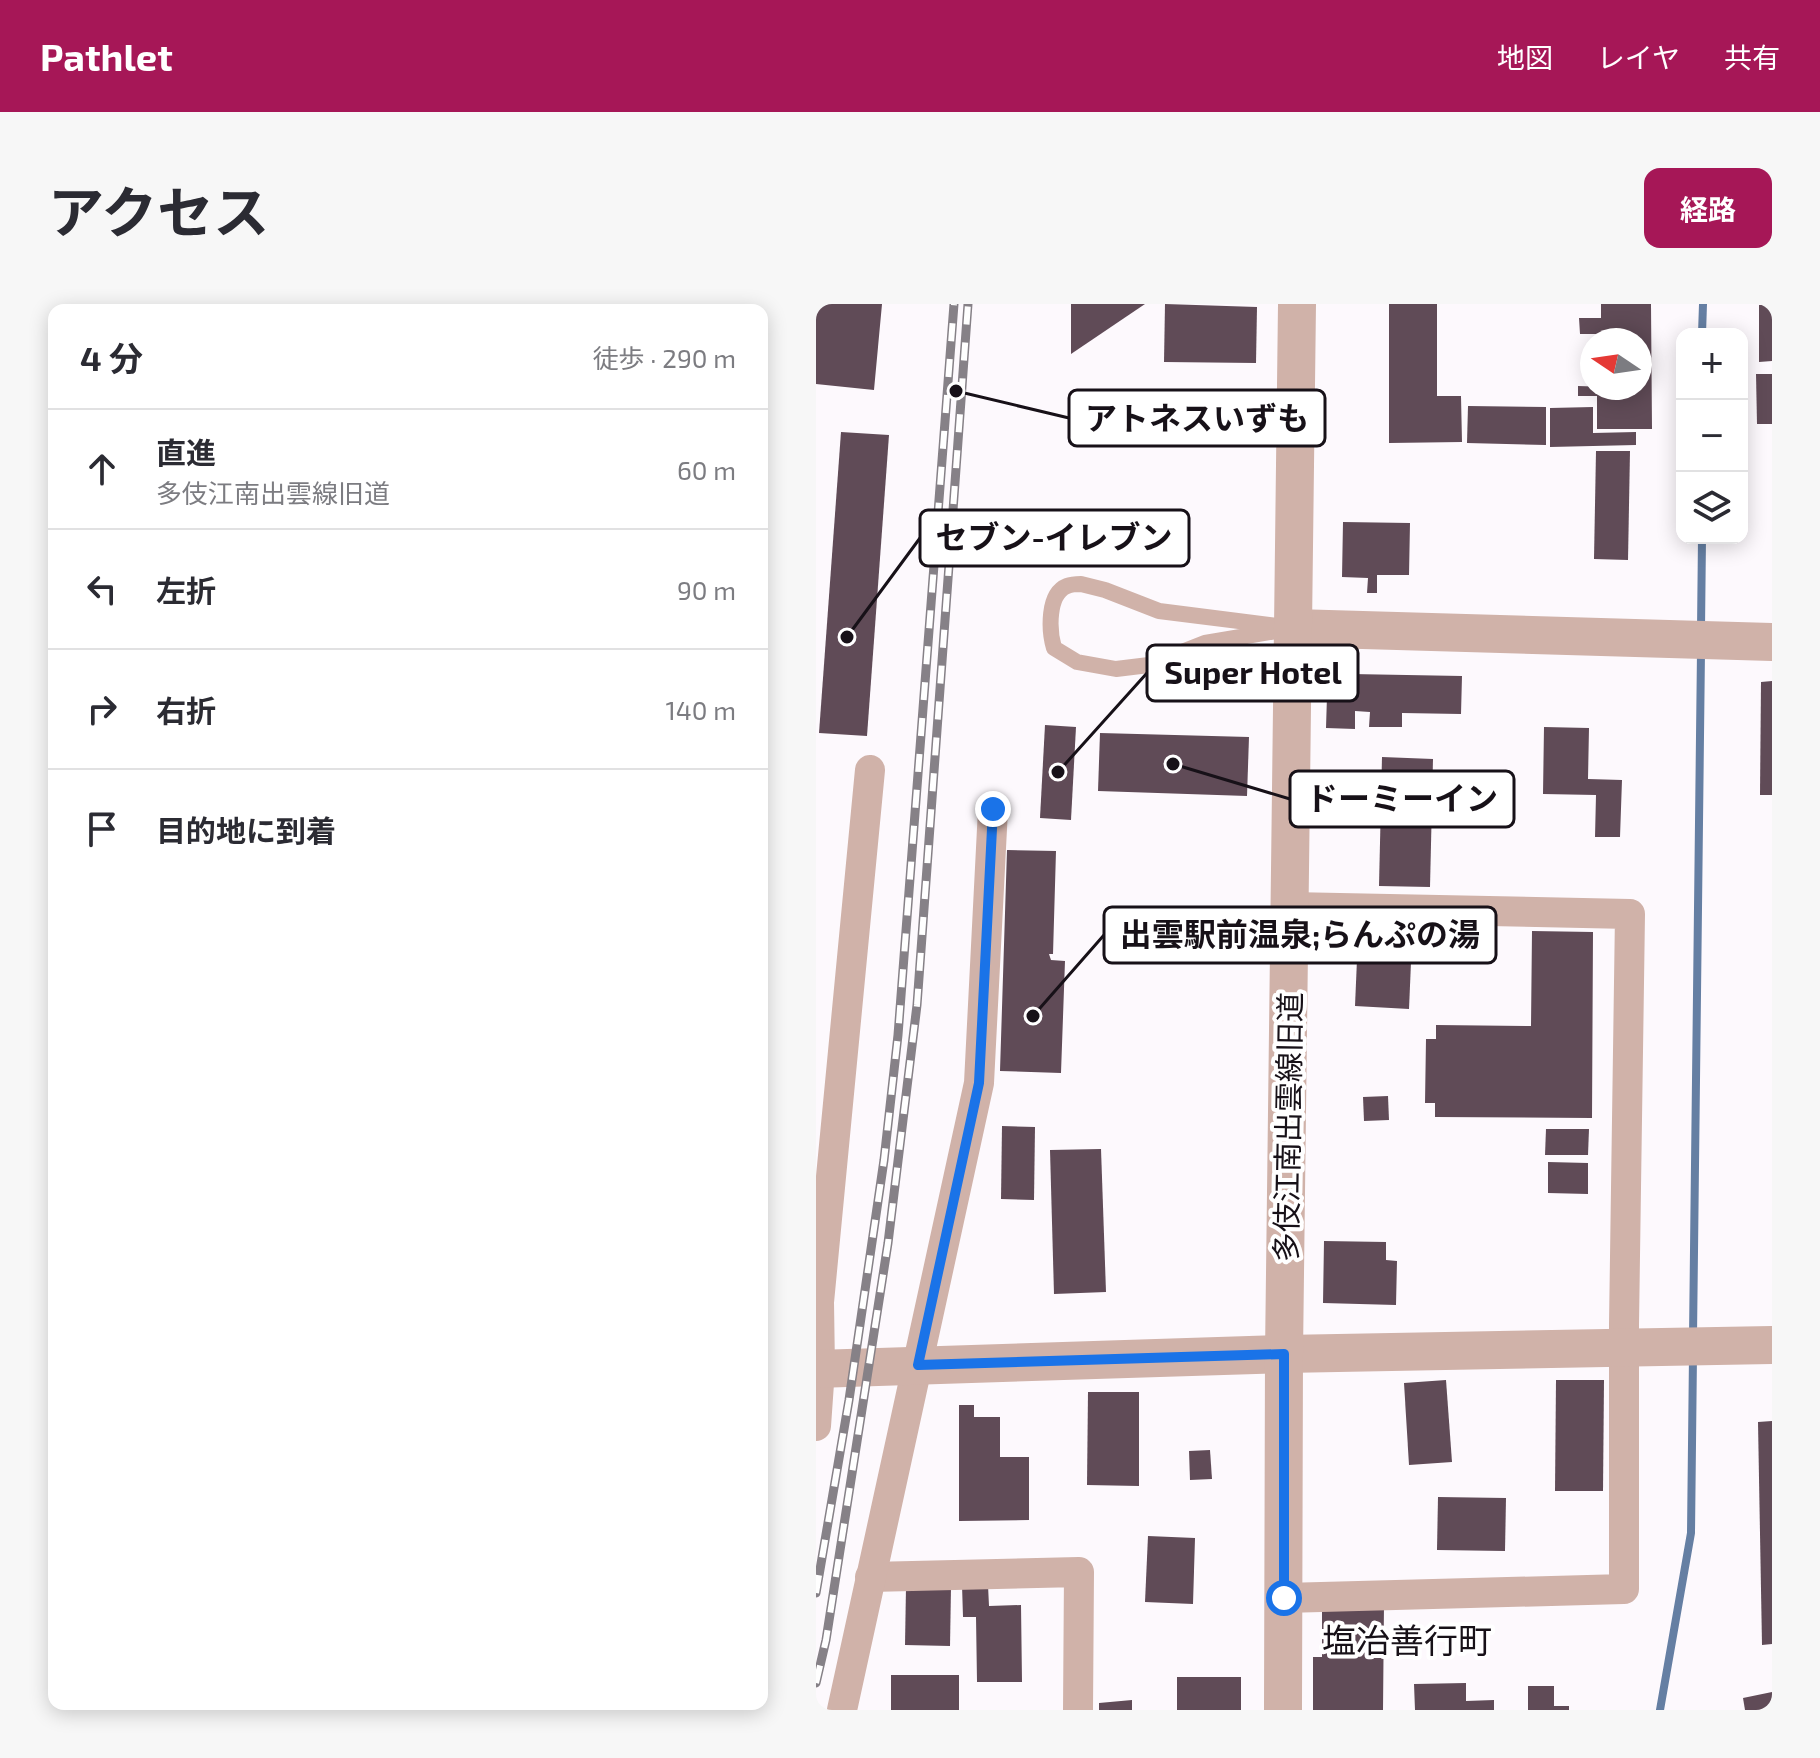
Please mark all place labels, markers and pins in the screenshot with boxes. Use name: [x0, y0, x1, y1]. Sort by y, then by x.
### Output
callout: アトネスいずも: [1069, 390, 1325, 446]
callout: セブン-イレブン: [920, 510, 1189, 566]
callout: Super Hotel: [1147, 645, 1358, 701]
callout: ドーミーイン: [1290, 771, 1514, 827]
callout: 出雲駅前温泉;らんぷの湯: [1104, 907, 1496, 963]

